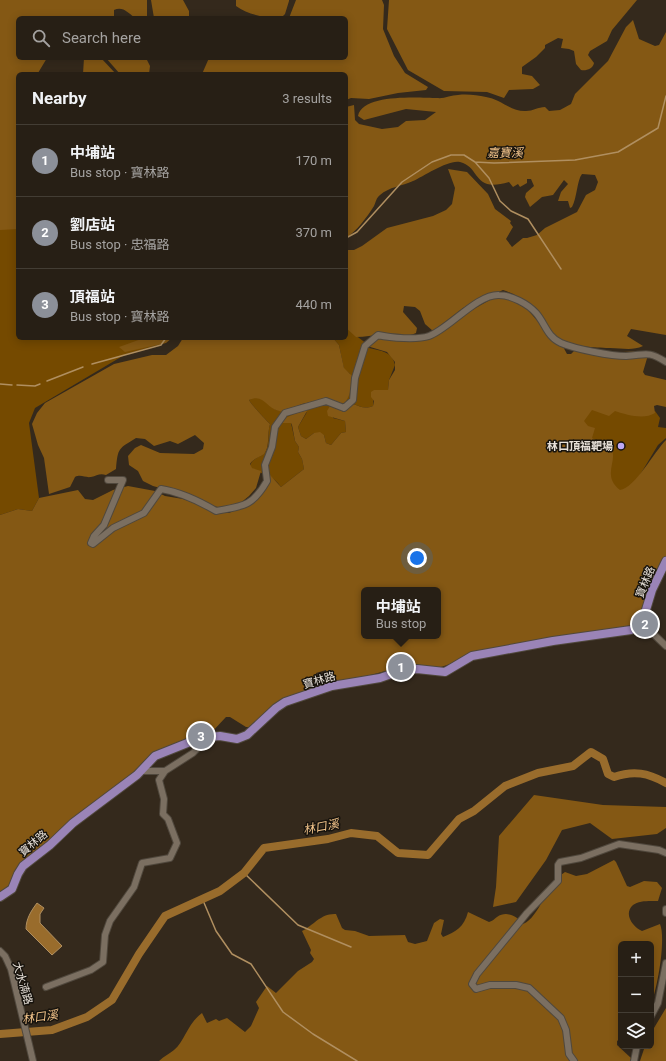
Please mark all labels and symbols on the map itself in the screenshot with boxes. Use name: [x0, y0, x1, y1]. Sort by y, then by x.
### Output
water label: 嘉寶溪: [487, 146, 525, 160]
place label: 林口頂福靶場: [547, 440, 613, 453]
marker: 林口頂福靶場: [616, 441, 626, 451]
your location: [407, 548, 427, 568]
street label: 寶林路: [633, 564, 658, 600]
pin: 2: [632, 609, 658, 639]
pin: 1: [388, 652, 414, 682]
street label: 寶林路: [301, 670, 337, 691]
pin: 3: [188, 721, 214, 751]
water label: 林口溪: [302, 816, 342, 837]
street label: 寶林路: [17, 828, 50, 859]
street label: 大水湳路: [10, 960, 35, 1006]
water label: 林口溪: [21, 1007, 61, 1026]

